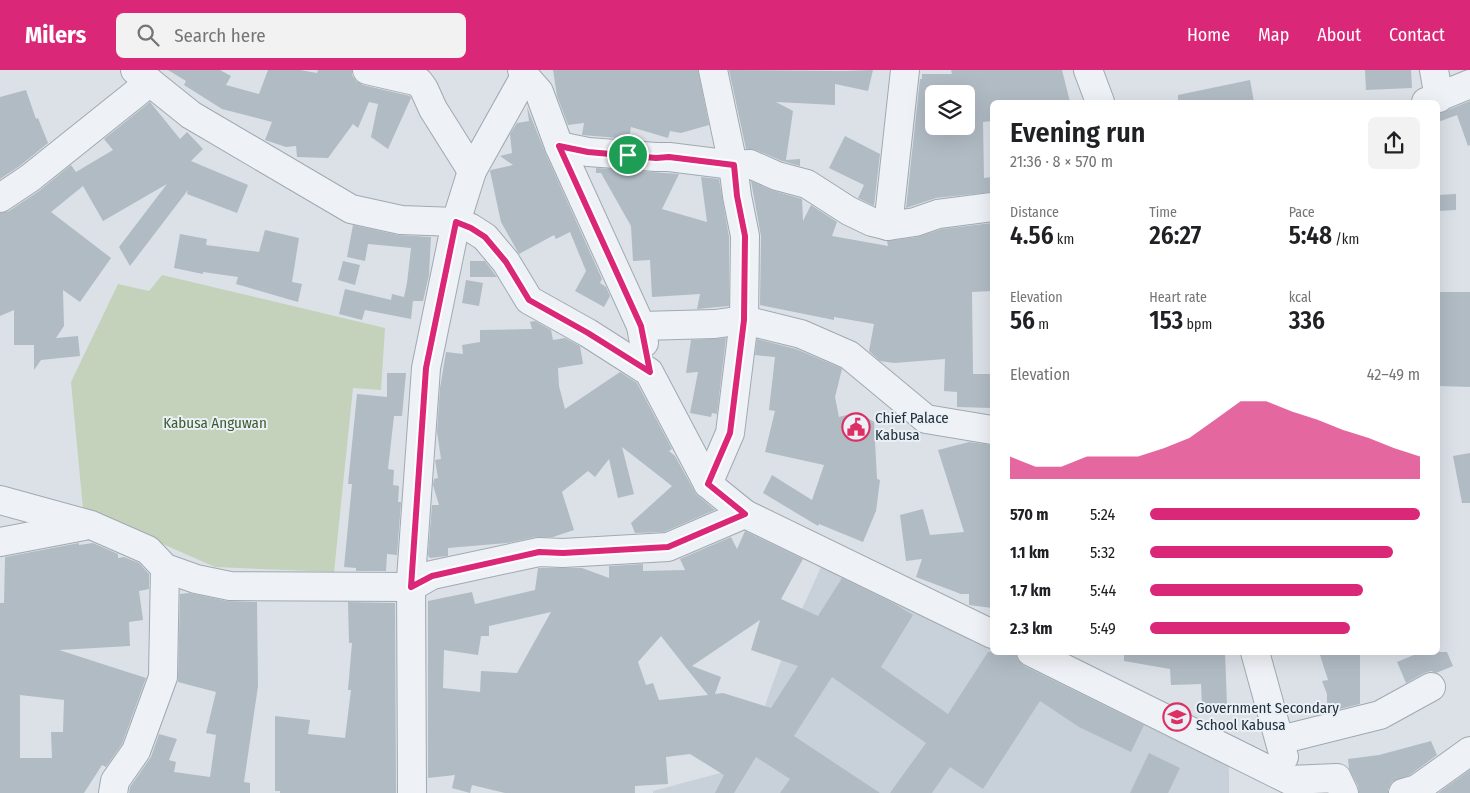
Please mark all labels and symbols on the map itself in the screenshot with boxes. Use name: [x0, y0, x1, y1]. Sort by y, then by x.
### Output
pin: [607, 134, 649, 176]
place label: Chief Palace Kabusa: [875, 409, 949, 444]
public building icon: Chief Palace Kabusa: [841, 412, 871, 442]
park label: Kabusa Anguwan: [163, 414, 267, 432]
place label: Government Secondary School Kabusa: [1196, 699, 1339, 734]
school or university icon: Government Secondary School Kabusa: [1162, 702, 1192, 732]

